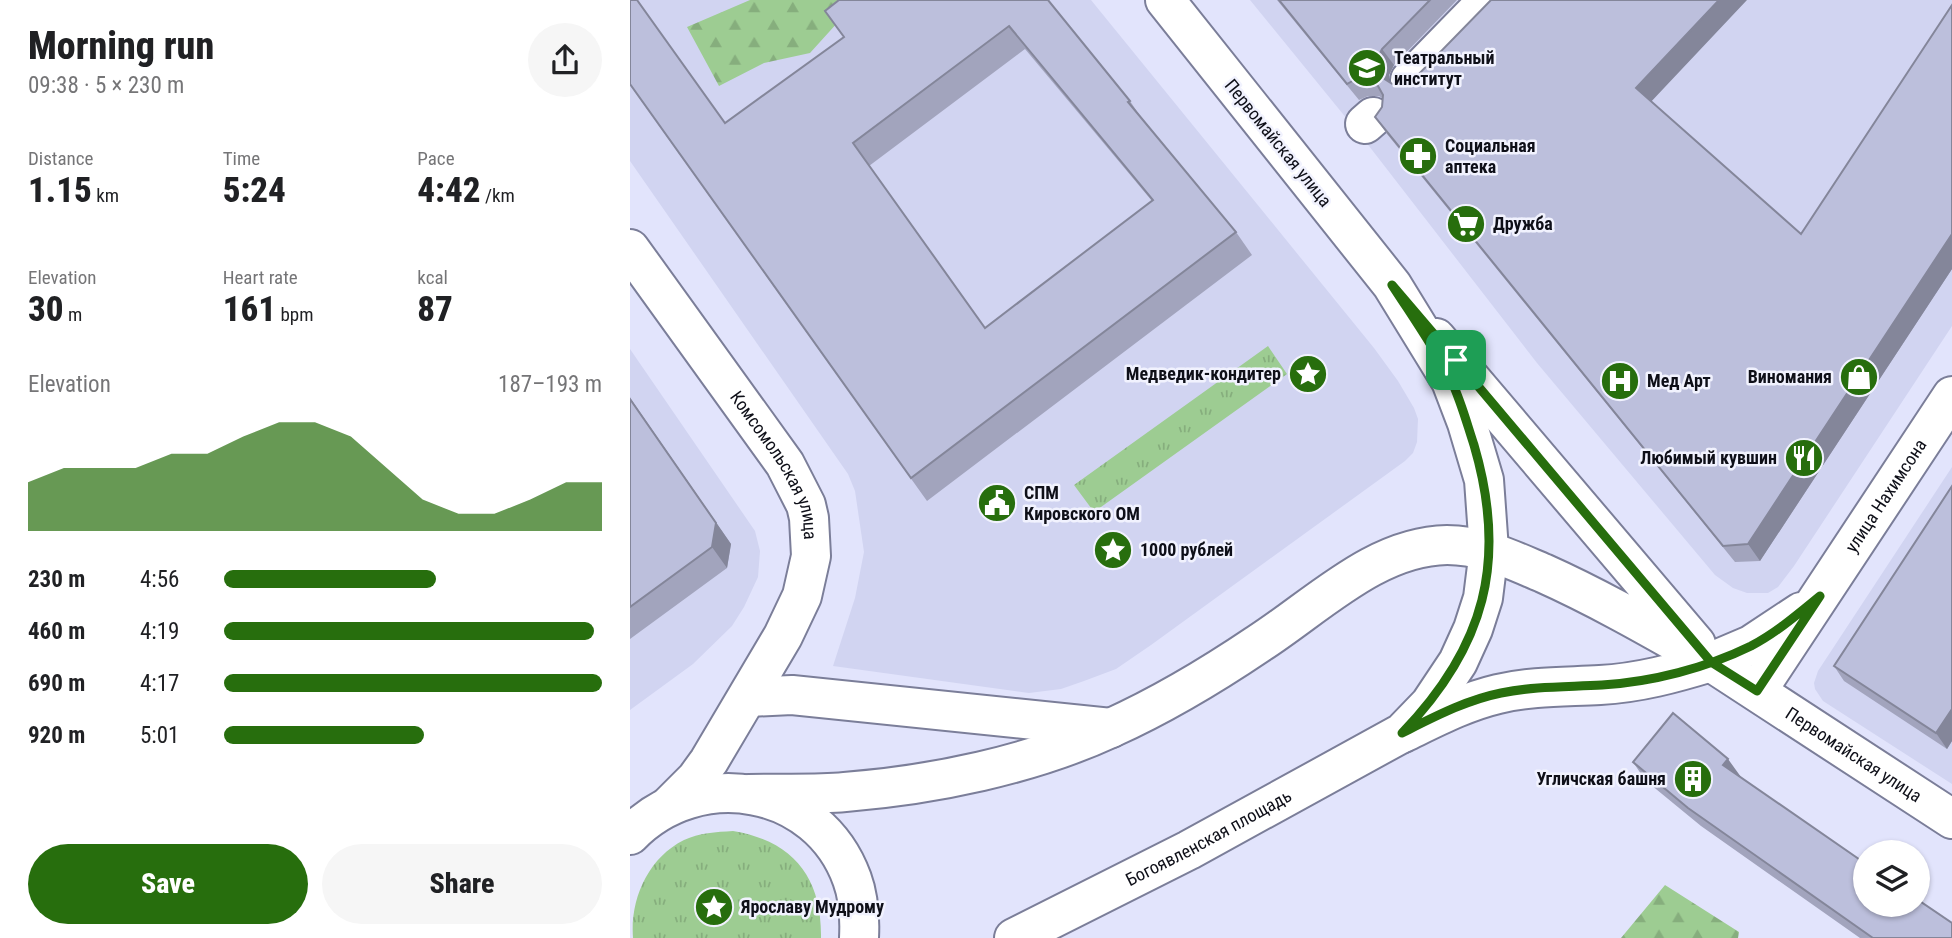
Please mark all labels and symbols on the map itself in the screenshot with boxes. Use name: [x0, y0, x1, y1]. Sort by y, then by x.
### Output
school or university icon: Театральный институт: [1346, 47, 1388, 89]
place label: Театральный институт: [1394, 47, 1495, 89]
street label: Первомайская улица: [1221, 75, 1336, 211]
pharmacy icon: Социальная аптека: [1397, 135, 1439, 177]
place label: Социальная аптека: [1445, 135, 1536, 177]
supermarket icon: Дружба: [1445, 203, 1487, 245]
place label: Дружба: [1493, 213, 1553, 234]
pin: [1426, 330, 1486, 390]
place icon: Медведик-кондитер: [1287, 353, 1329, 395]
shop icon: Виномания: [1838, 356, 1880, 398]
hospital icon: Мед Арт: [1599, 360, 1641, 402]
place label: Медведик-кондитер: [1126, 363, 1281, 384]
place label: Виномания: [1748, 366, 1832, 387]
place label: Мед Арт: [1647, 370, 1711, 391]
street label: Комсомольская улица: [726, 387, 821, 540]
street label: улица Нахимсона: [1841, 435, 1931, 556]
restaurant icon: Любимый кувшин: [1783, 437, 1825, 479]
place label: Любимый кувшин: [1640, 447, 1777, 468]
public building icon: СПМ Кировского ОМ: [976, 482, 1018, 524]
place label: СПМ Кировского ОМ: [1024, 482, 1140, 524]
place icon: 1000 рублей: [1092, 529, 1134, 571]
place label: 1000 рублей: [1140, 539, 1233, 560]
street label: Первомайская улица: [1782, 702, 1926, 806]
building icon: Угличская башня: [1672, 758, 1714, 800]
place label: Угличская башня: [1536, 768, 1666, 789]
street label: Богоявленская площадь: [1122, 785, 1295, 890]
place icon: Ярославу Мудрому: [693, 886, 735, 928]
place label: Ярославу Мудрому: [740, 896, 884, 917]

